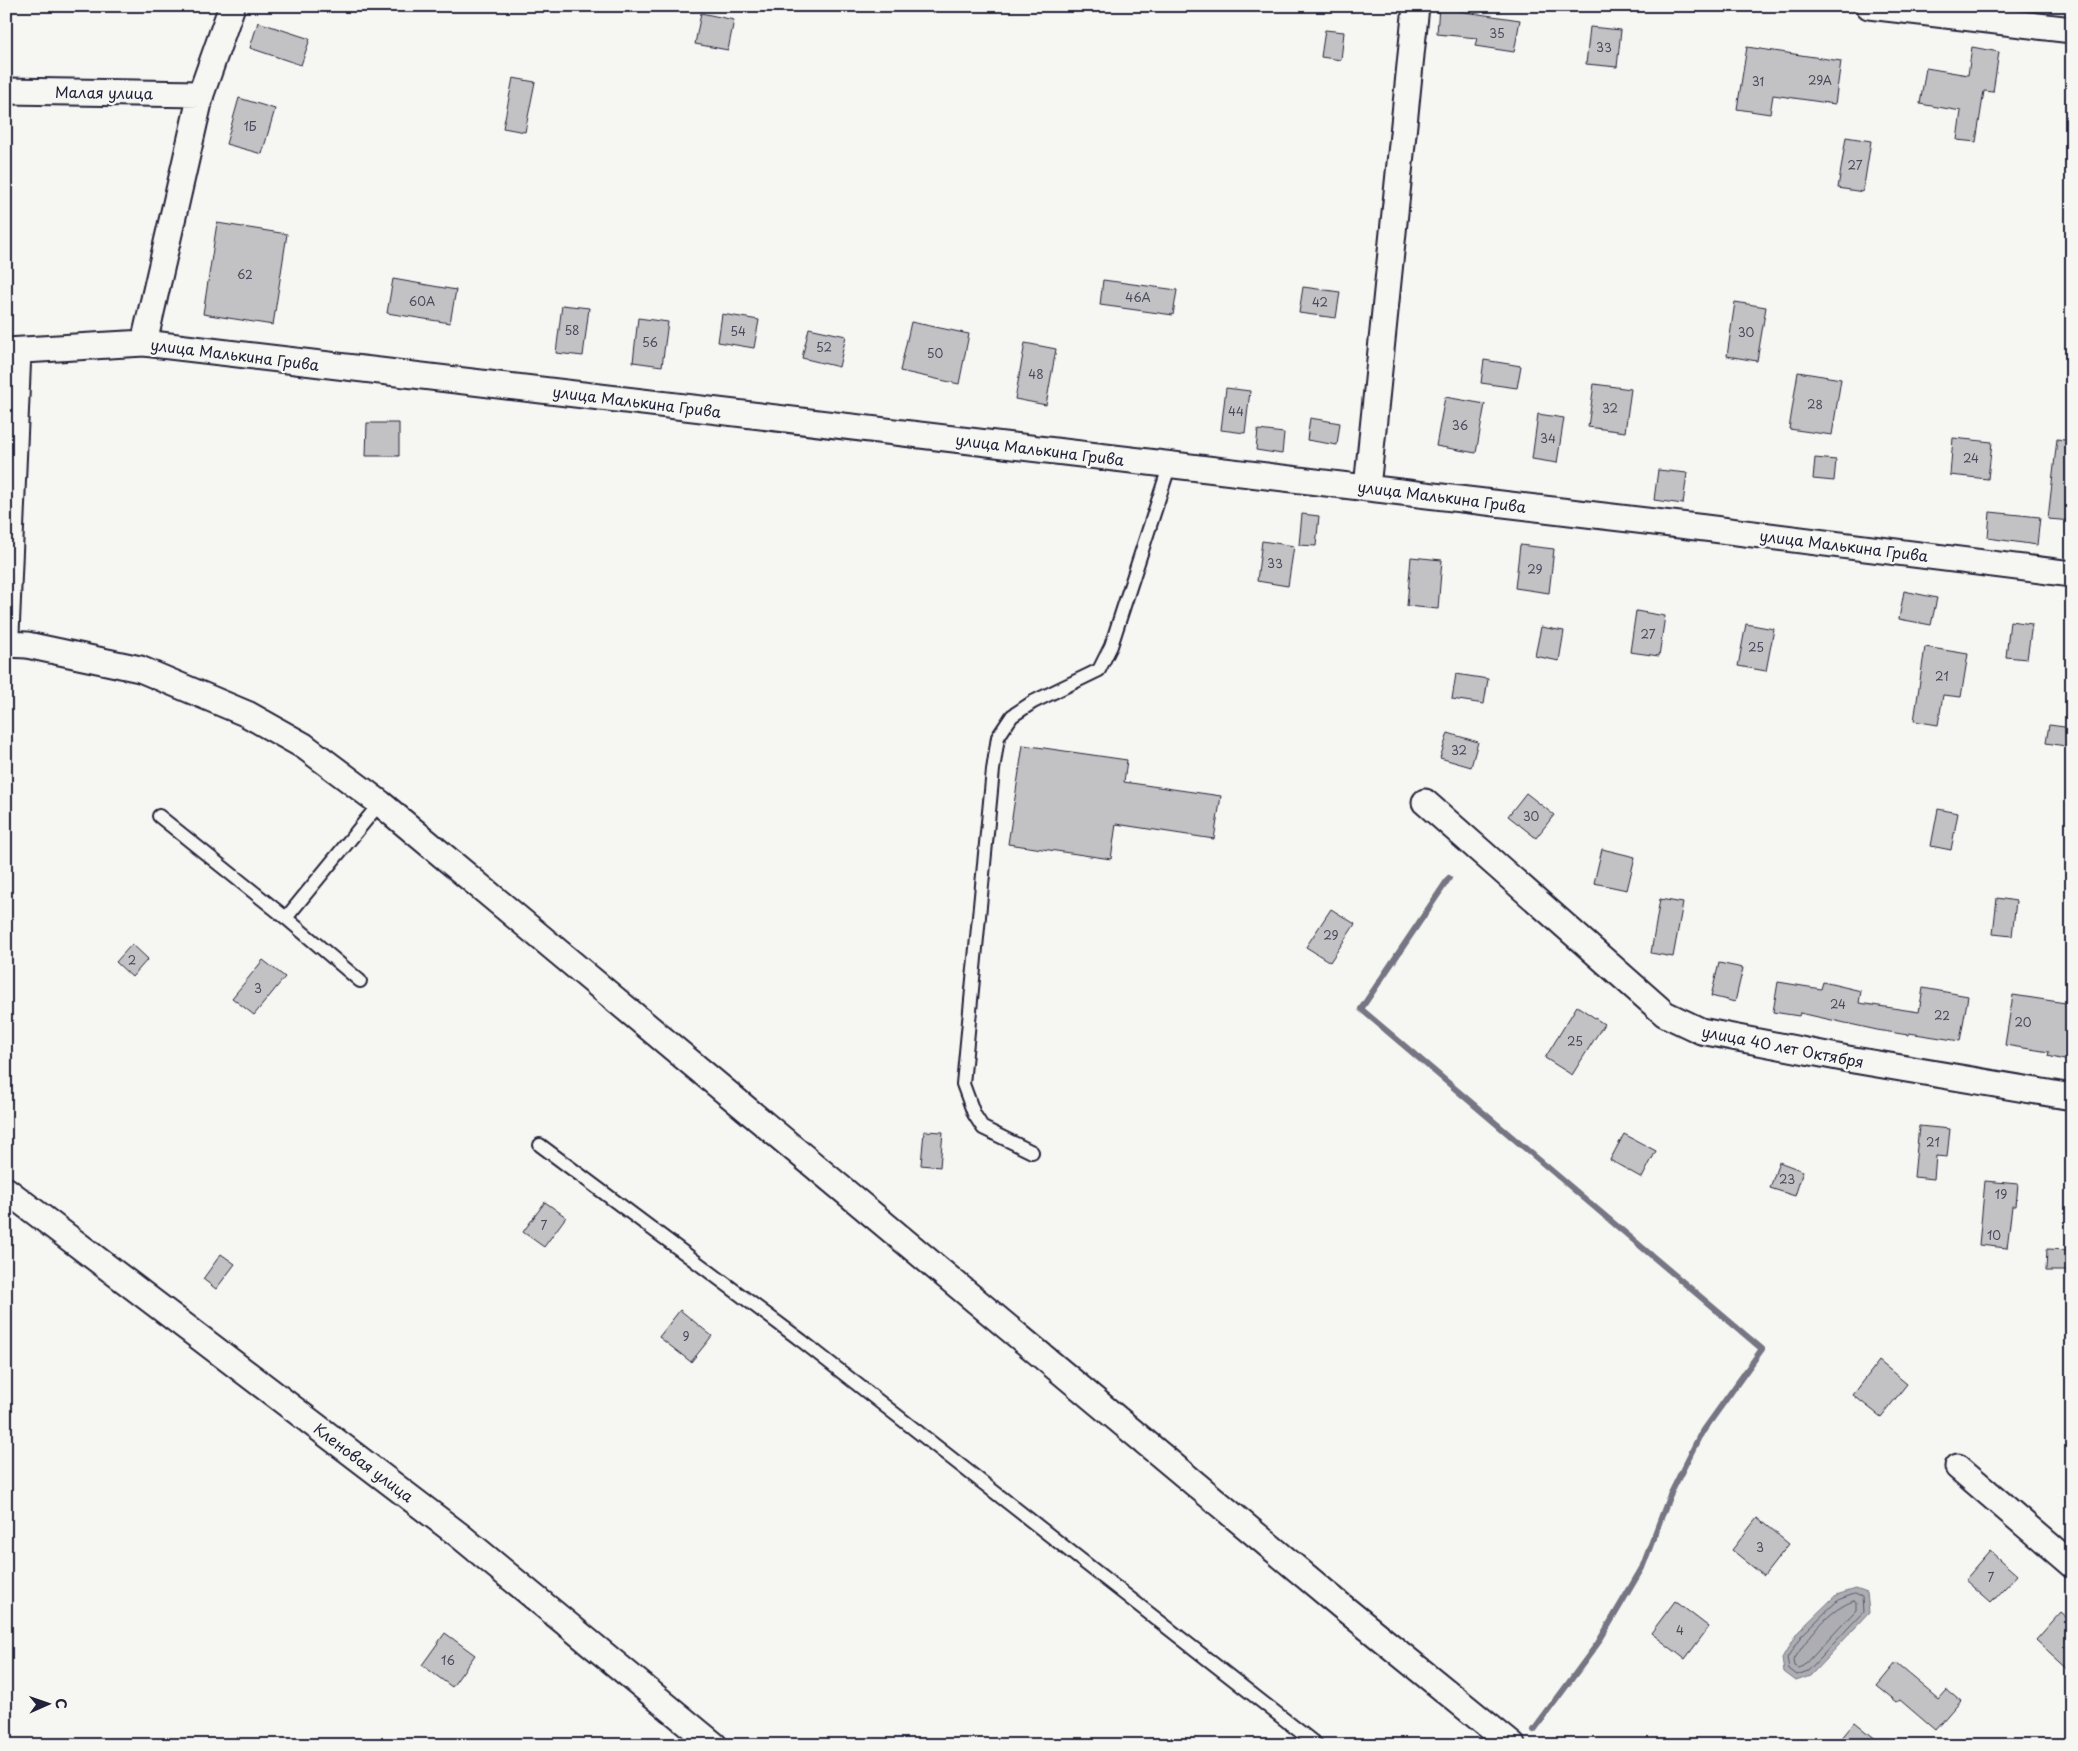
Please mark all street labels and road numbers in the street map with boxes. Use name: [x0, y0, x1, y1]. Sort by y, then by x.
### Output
street label: Малая улица: [55, 80, 154, 104]
street label: улица Малькина Грива: [149, 332, 321, 376]
street label: улица Малькина Грива: [551, 379, 723, 423]
street label: улица Малькина Грива: [954, 427, 1126, 471]
street label: улица Малькина Грива: [1356, 474, 1528, 518]
street label: улица Малькина Грива: [1758, 523, 1930, 567]
street label: улица 40 лет Октября: [1700, 1019, 1866, 1073]
street label: Кленовая улица: [309, 1417, 419, 1508]

